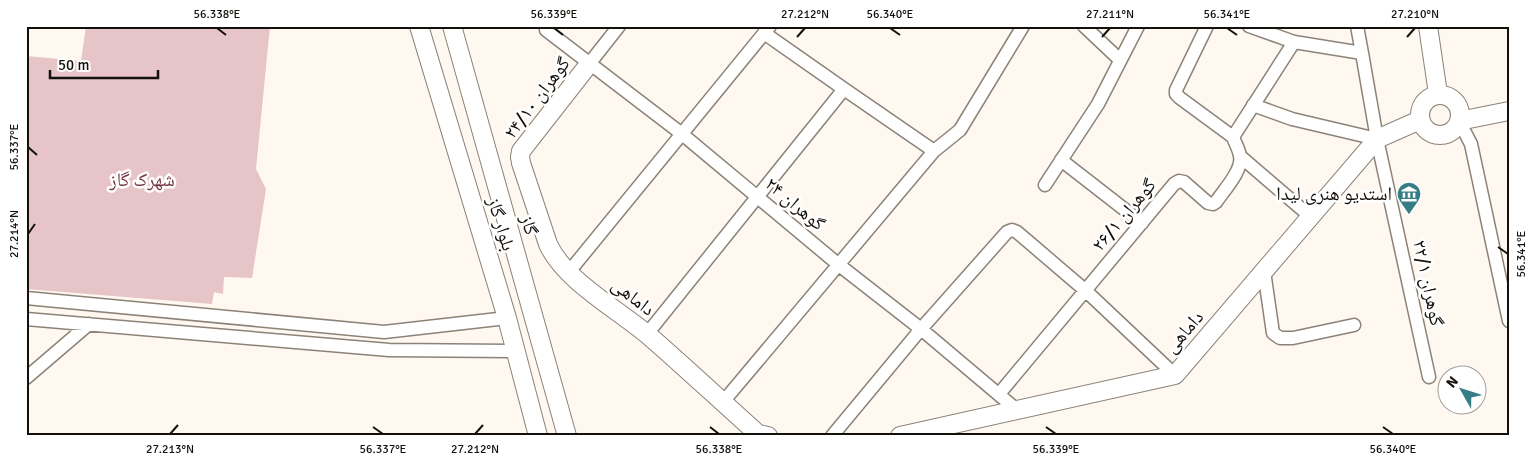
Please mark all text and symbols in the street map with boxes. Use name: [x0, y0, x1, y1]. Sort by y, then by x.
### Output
text: 56.338°E: [194, 7, 241, 22]
text: 56.339°E: [531, 7, 578, 22]
text: 27.212°N: [781, 7, 829, 22]
text: 56.340°E: [867, 7, 914, 22]
text: 27.211°N: [1086, 7, 1134, 22]
text: 56.341°E: [1204, 7, 1251, 22]
text: 27.210°N: [1391, 7, 1439, 22]
scale bar: [50, 48, 158, 80]
street label: گوهران ۲۴/۱۰: [498, 52, 576, 144]
text: 50 m: [58, 56, 89, 74]
text: 56.337°E: [7, 123, 22, 170]
park label: شهرک گاز: [108, 168, 175, 192]
street label: گوهران ۲۴: [760, 172, 830, 236]
street label: گوهران ۲۶/۱: [1087, 174, 1161, 256]
museum icon: استدیو هنری لیدا: [1396, 181, 1422, 215]
place label: استدیو هنری لیدا: [1276, 182, 1392, 206]
street label: بلوار گاز: [481, 193, 520, 254]
text: 27.214°N: [7, 210, 22, 258]
street label: گاز: [514, 211, 543, 238]
text: 56.341°E: [1514, 230, 1529, 277]
street label: گوهران ۲۲/۱: [1407, 238, 1449, 328]
street label: داماهی: [606, 273, 660, 321]
street label: داماهی: [1159, 306, 1209, 358]
north arrow: [1438, 364, 1488, 414]
text: N: [1443, 373, 1462, 391]
text: 27.213°N: [146, 442, 194, 457]
text: 56.337°E: [360, 442, 407, 457]
text: 27.212°N: [451, 442, 499, 457]
text: 56.338°E: [696, 442, 743, 457]
text: 56.339°E: [1033, 442, 1080, 457]
text: 56.340°E: [1370, 442, 1417, 457]

